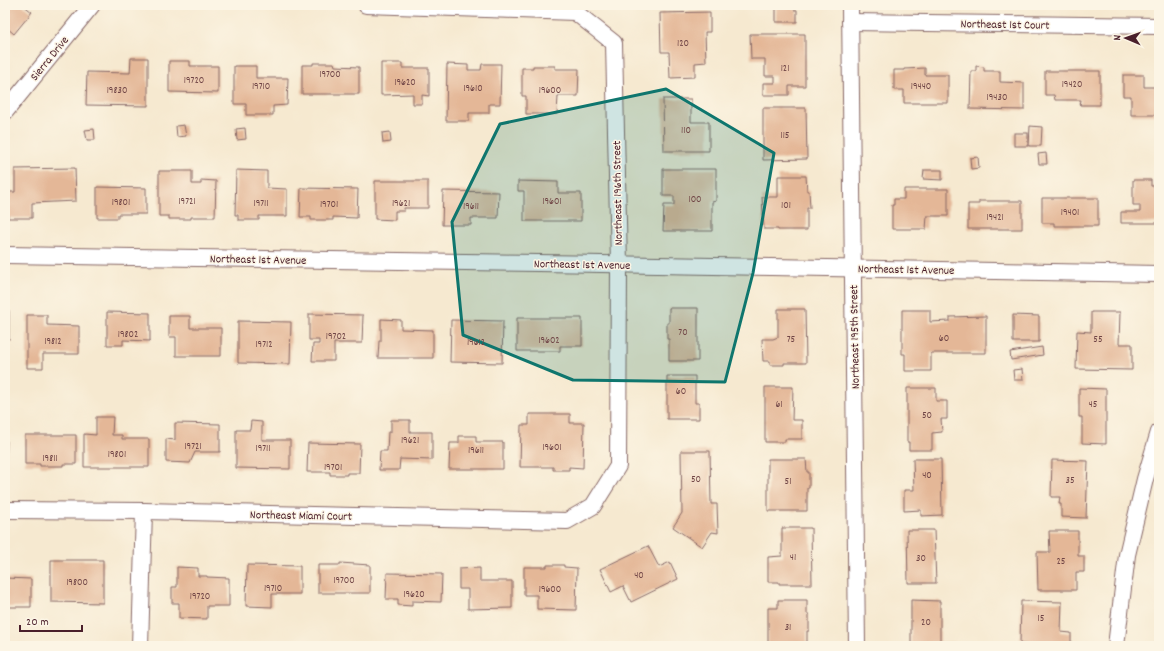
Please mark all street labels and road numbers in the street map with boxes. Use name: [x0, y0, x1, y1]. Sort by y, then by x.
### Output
street label: Northeast 1st Court: [960, 16, 1050, 35]
street label: Sierra Drive: [27, 33, 74, 85]
street label: Northeast 196th Street: [609, 140, 628, 245]
street label: Northeast 1st Avenue: [210, 251, 306, 270]
street label: Northeast 1st Avenue: [534, 256, 630, 275]
street label: Northeast 1st Avenue: [858, 261, 954, 280]
street label: Northeast 195th Street: [846, 284, 865, 389]
street label: Northeast Miami Court: [250, 507, 353, 526]

